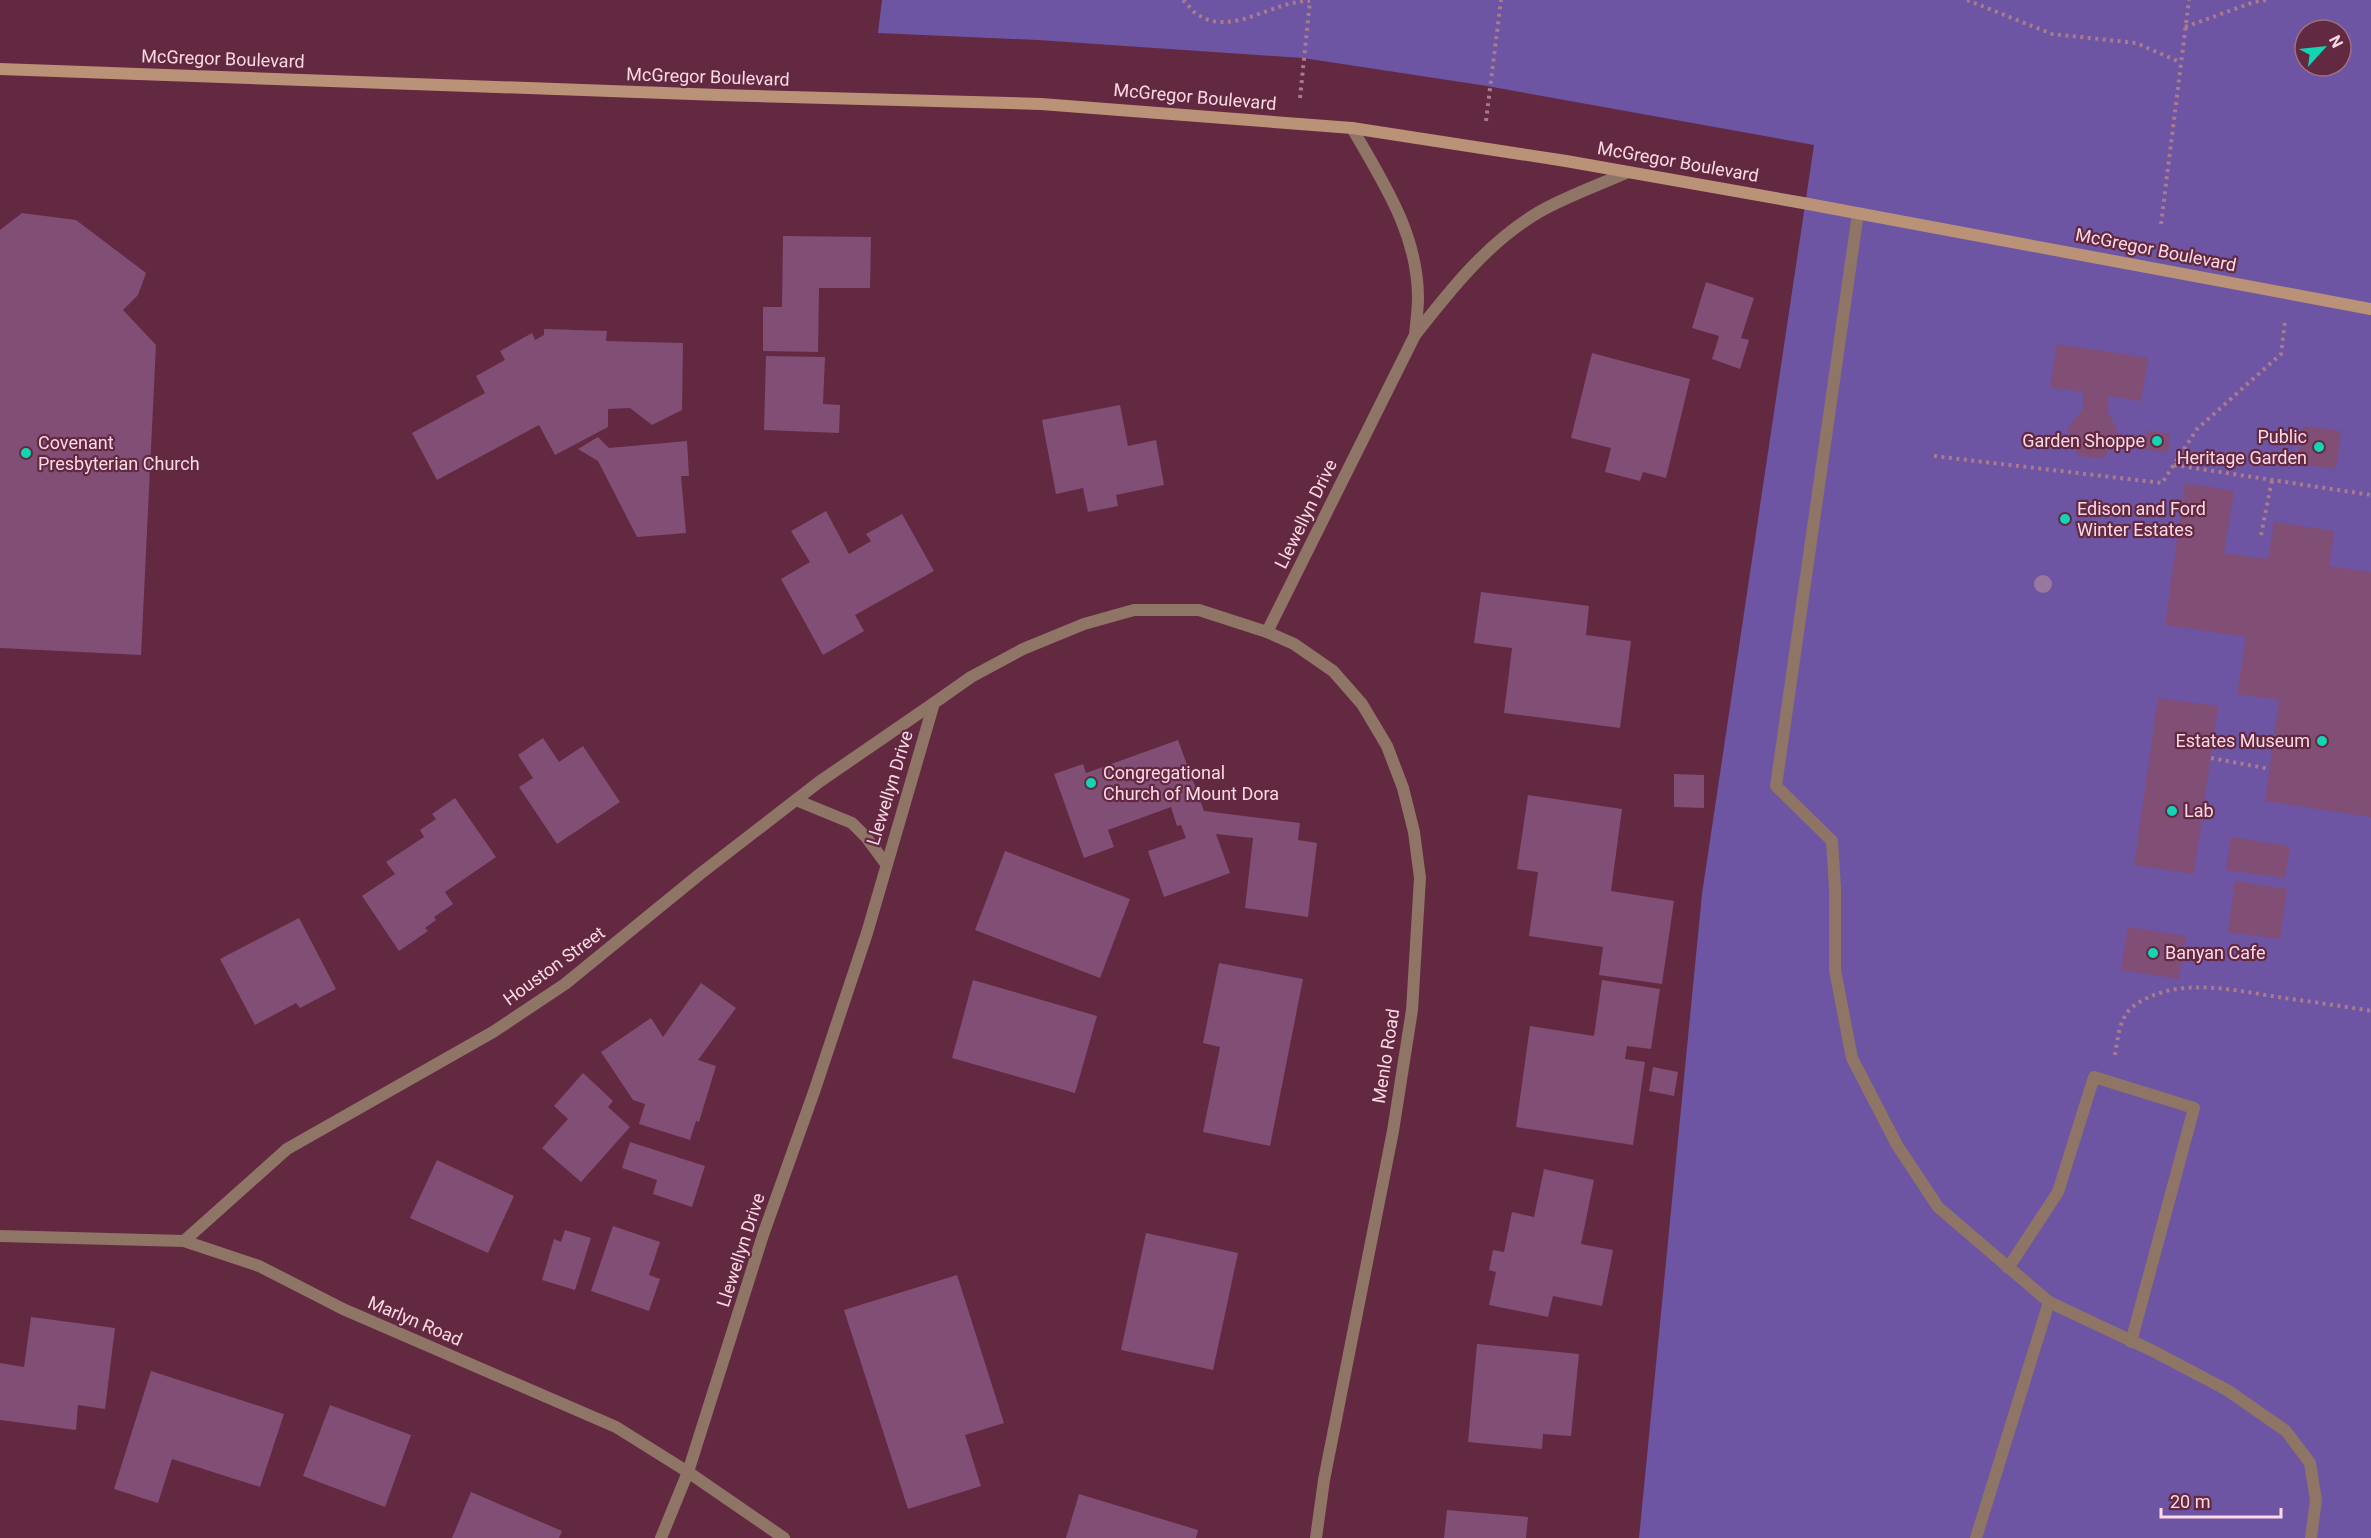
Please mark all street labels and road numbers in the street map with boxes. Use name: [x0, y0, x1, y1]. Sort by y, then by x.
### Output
street label: McGregor Boulevard: [141, 45, 305, 72]
street label: McGregor Boulevard: [626, 63, 790, 90]
street label: McGregor Boulevard: [1113, 79, 1277, 114]
street label: McGregor Boulevard: [1596, 137, 1760, 186]
street label: McGregor Boulevard: [2074, 224, 2238, 275]
street label: Llewellyn Drive: [1270, 456, 1341, 572]
street label: Llewellyn Drive: [862, 728, 917, 848]
street label: Houston Street: [499, 922, 609, 1009]
street label: Menlo Road: [1368, 1007, 1403, 1105]
street label: Llewellyn Drive: [712, 1190, 769, 1310]
street label: Marlyn Road: [365, 1291, 465, 1350]

